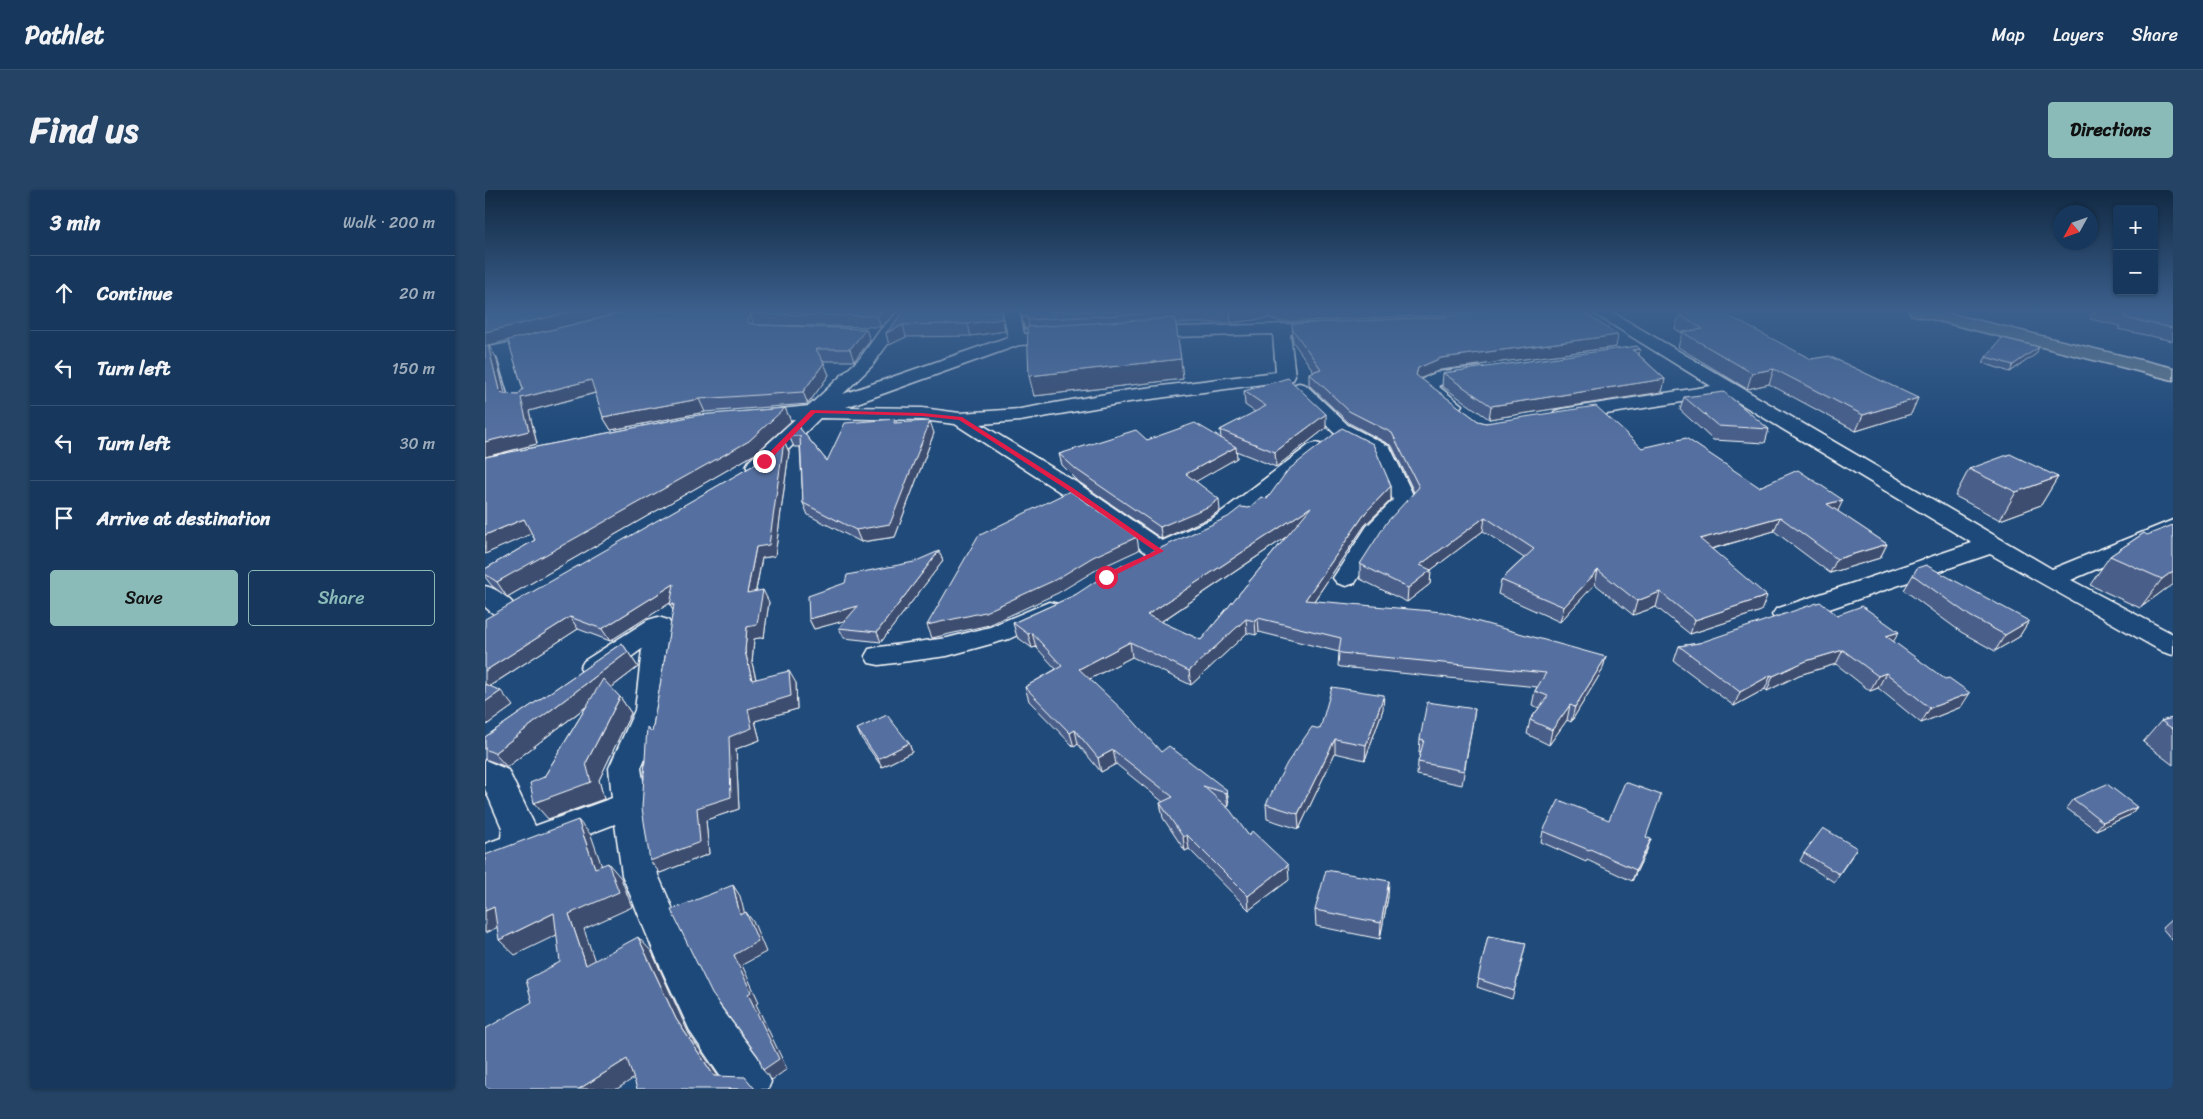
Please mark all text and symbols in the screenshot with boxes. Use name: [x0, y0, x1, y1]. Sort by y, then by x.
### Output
text: Pathlet: [25, 14, 104, 56]
text: Map: [1992, 19, 2025, 51]
text: Layers: [2053, 19, 2104, 51]
text: Share: [2132, 19, 2178, 51]
text: Find us: [30, 99, 138, 161]
button: Directions: [2048, 102, 2173, 158]
text: 3 min: [50, 204, 100, 242]
north arrow: [2053, 205, 2098, 250]
map controls: [2113, 205, 2158, 295]
button: +: [2113, 205, 2158, 250]
text: Walk · 200 m: [343, 208, 435, 237]
button: −: [2113, 250, 2158, 295]
text: Continue: [97, 277, 173, 310]
icon: ahead: [50, 279, 78, 307]
text: 20 m: [399, 279, 435, 308]
text: Turn left: [97, 352, 170, 385]
icon: left: [50, 354, 78, 382]
text: 150 m: [392, 354, 435, 383]
text: Turn left: [97, 427, 170, 460]
icon: left: [50, 429, 78, 457]
text: 30 m: [400, 429, 435, 458]
route end: [753, 450, 776, 473]
text: Arrive at destination: [97, 502, 270, 535]
icon: arrive: [50, 504, 78, 532]
route start: [1095, 566, 1118, 589]
button: Save: [50, 570, 238, 626]
button: Share: [248, 570, 435, 626]

